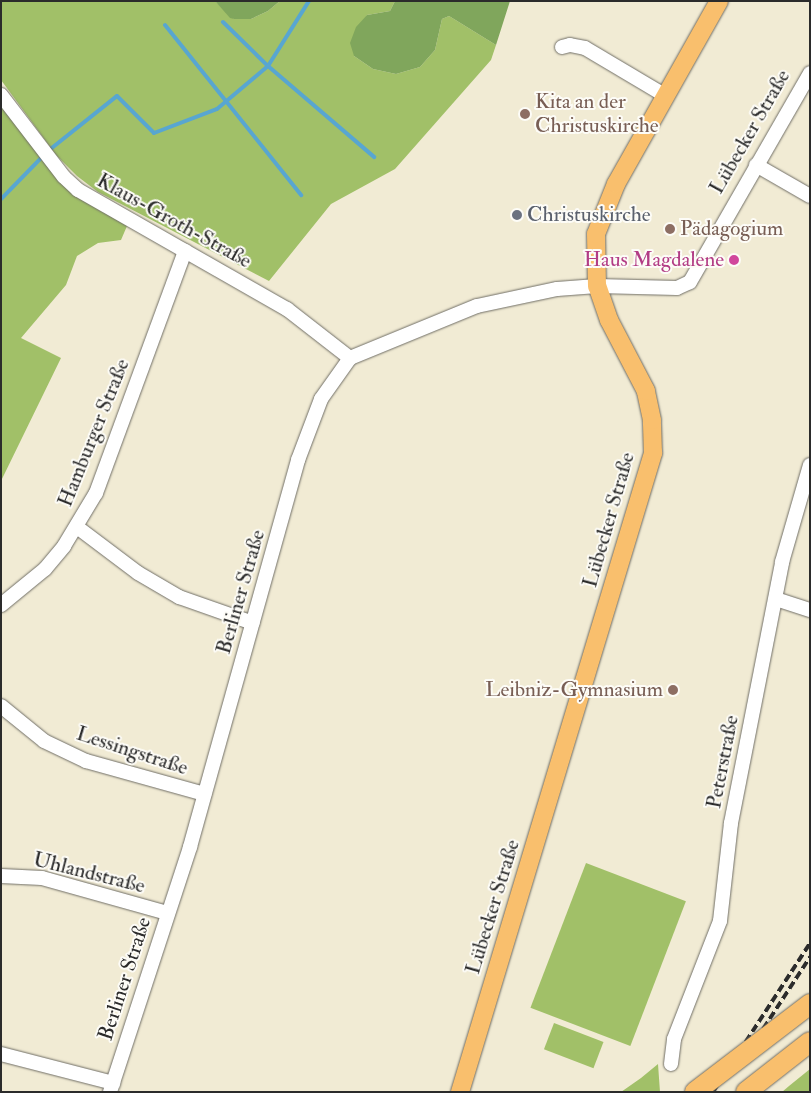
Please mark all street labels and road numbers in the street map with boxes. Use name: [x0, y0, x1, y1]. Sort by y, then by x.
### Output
street label: Lübecker Straße: [704, 65, 796, 199]
street label: Klaus-Groth-Straße: [92, 168, 256, 274]
street label: Hamburger Straße: [53, 355, 135, 511]
street label: Lübecker Straße: [578, 450, 640, 590]
street label: Berliner Straße: [211, 527, 271, 657]
street label: Peterstraße: [702, 713, 744, 811]
street label: Lessingstraße: [73, 721, 191, 781]
street label: Lübecker Straße: [461, 837, 525, 977]
street label: Uhlandstraße: [30, 847, 148, 899]
street label: Berliner Straße: [93, 914, 157, 1044]

